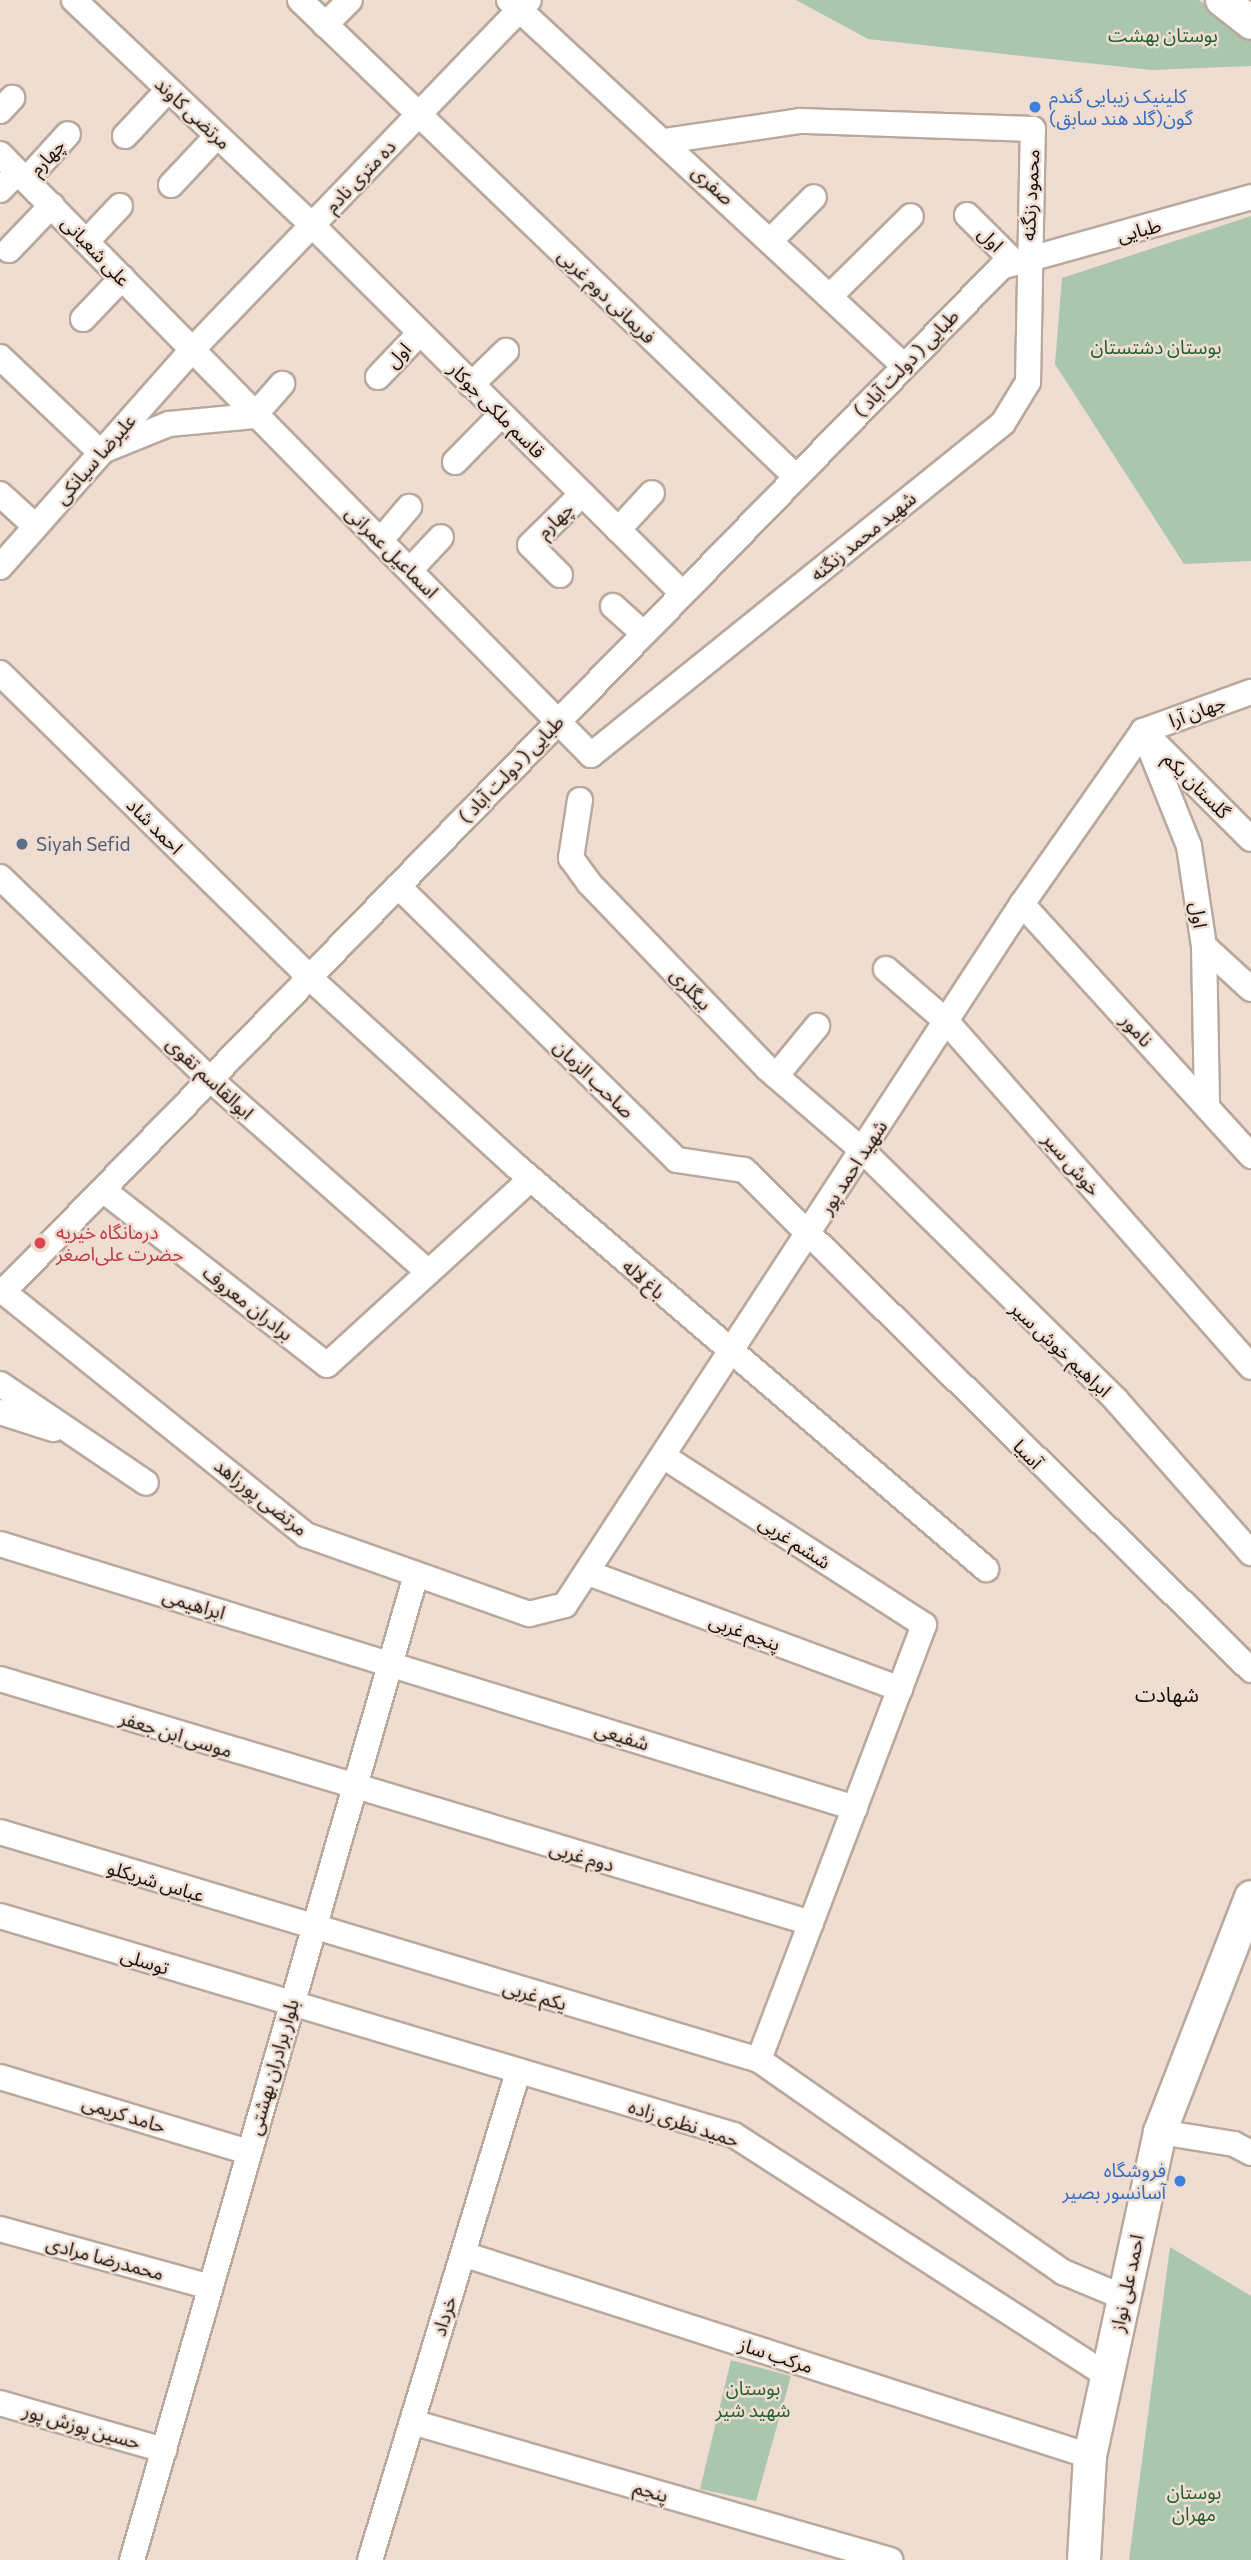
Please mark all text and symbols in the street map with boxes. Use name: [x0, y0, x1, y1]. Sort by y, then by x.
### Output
park label: بوستان بهشت: [1108, 24, 1218, 46]
street label: مرتضی کاوند: [150, 72, 236, 154]
place label: کلینیک زیبایی گندم گون(گلد هند سابق): [1049, 85, 1193, 129]
marker: کلینیک زیبایی گندم گون(گلد هند سابق): [1027, 99, 1043, 115]
street label: چهارم: [24, 134, 70, 180]
street label: ده متری نادم: [320, 135, 400, 217]
street label: محمود زنگنه: [1016, 149, 1044, 241]
street label: صفری: [687, 160, 739, 210]
street label: علی شعبانی: [57, 211, 135, 291]
street label: طبایی: [1115, 213, 1163, 247]
street label: اول: [974, 222, 1008, 256]
street label: فریمانی دوم غربی: [554, 244, 660, 348]
street label: طبایی ( دولت آباد ): [849, 304, 963, 422]
park label: بوستان دشتستان: [1090, 336, 1222, 358]
street label: اول: [381, 338, 415, 372]
street label: قاسم ملکی جوکار: [444, 357, 550, 463]
street label: علیرضا سیانکی: [50, 409, 140, 509]
street label: شهید محمد زنگنه: [806, 487, 920, 585]
street label: چهارم: [532, 497, 578, 543]
street label: اسماعیل عمرانی: [341, 501, 443, 603]
street label: جهان آرا: [1166, 690, 1228, 732]
street label: طبایی ( دولت آباد ): [454, 710, 568, 828]
street label: گلستان یکم: [1159, 747, 1235, 823]
street label: احمد شاد: [122, 793, 188, 859]
place label: Siyah Sefid: [36, 833, 131, 855]
marker: Siyah Sefid: [14, 836, 30, 852]
street label: اول: [1186, 900, 1212, 930]
street label: بیگلری: [666, 963, 716, 1015]
street label: نامور: [1116, 1009, 1158, 1051]
street label: ابوالقاسم تقوی: [162, 1032, 258, 1124]
street label: صاحب الزمان: [549, 1035, 639, 1123]
street label: شهید احمد پور: [814, 1116, 892, 1218]
street label: خوش سیر: [1038, 1128, 1106, 1200]
place label: درمانگاه خیریه حضرت علی‌اصغر: [56, 1221, 184, 1265]
marker: درمانگاه خیریه حضرت علی‌اصغر: [30, 1233, 50, 1253]
street label: باغ لاله: [618, 1254, 670, 1304]
street label: برادران معروف: [198, 1261, 298, 1345]
street label: ابراهیم خوش سیر: [1006, 1296, 1116, 1402]
street label: آسیا: [1009, 1435, 1047, 1473]
street label: مرتضی پورزاهد: [210, 1454, 312, 1540]
street label: ششم غربی: [755, 1510, 835, 1574]
street label: ابراهیمی: [160, 1584, 228, 1624]
street label: پنجم غربی: [706, 1609, 784, 1655]
district label: شهادت: [1135, 1681, 1199, 1707]
street label: موسی ابن جعفر: [117, 1706, 235, 1762]
street label: شفیعی: [592, 1717, 652, 1755]
street label: دوم غربی: [547, 1836, 617, 1876]
street label: عباس شریکلو: [105, 1855, 207, 1907]
street label: توسلی: [118, 1943, 172, 1979]
street label: یکم غربی: [500, 1975, 570, 2015]
street label: بلوار برادران بهشتی: [243, 1996, 303, 2138]
street label: حامد کریمی: [80, 2091, 168, 2137]
street label: حمید نظری زاده: [626, 2094, 742, 2152]
place label: فروشگاه آسانسور بصیر: [1063, 2159, 1166, 2203]
marker: فروشگاه آسانسور بصیر: [1172, 2173, 1188, 2189]
street label: محمدرضا مرادی: [44, 2231, 166, 2285]
street label: احمد علی نواز: [1106, 2232, 1148, 2334]
street label: خرداد: [427, 2293, 461, 2339]
street label: مرکب ساز: [736, 2332, 816, 2378]
park label: بوستان شهید شیر: [716, 2377, 790, 2421]
street label: حسین پوزش پور: [21, 2398, 143, 2454]
street label: پنجم: [631, 2475, 671, 2507]
park label: بوستان مهران: [1167, 2481, 1221, 2525]

